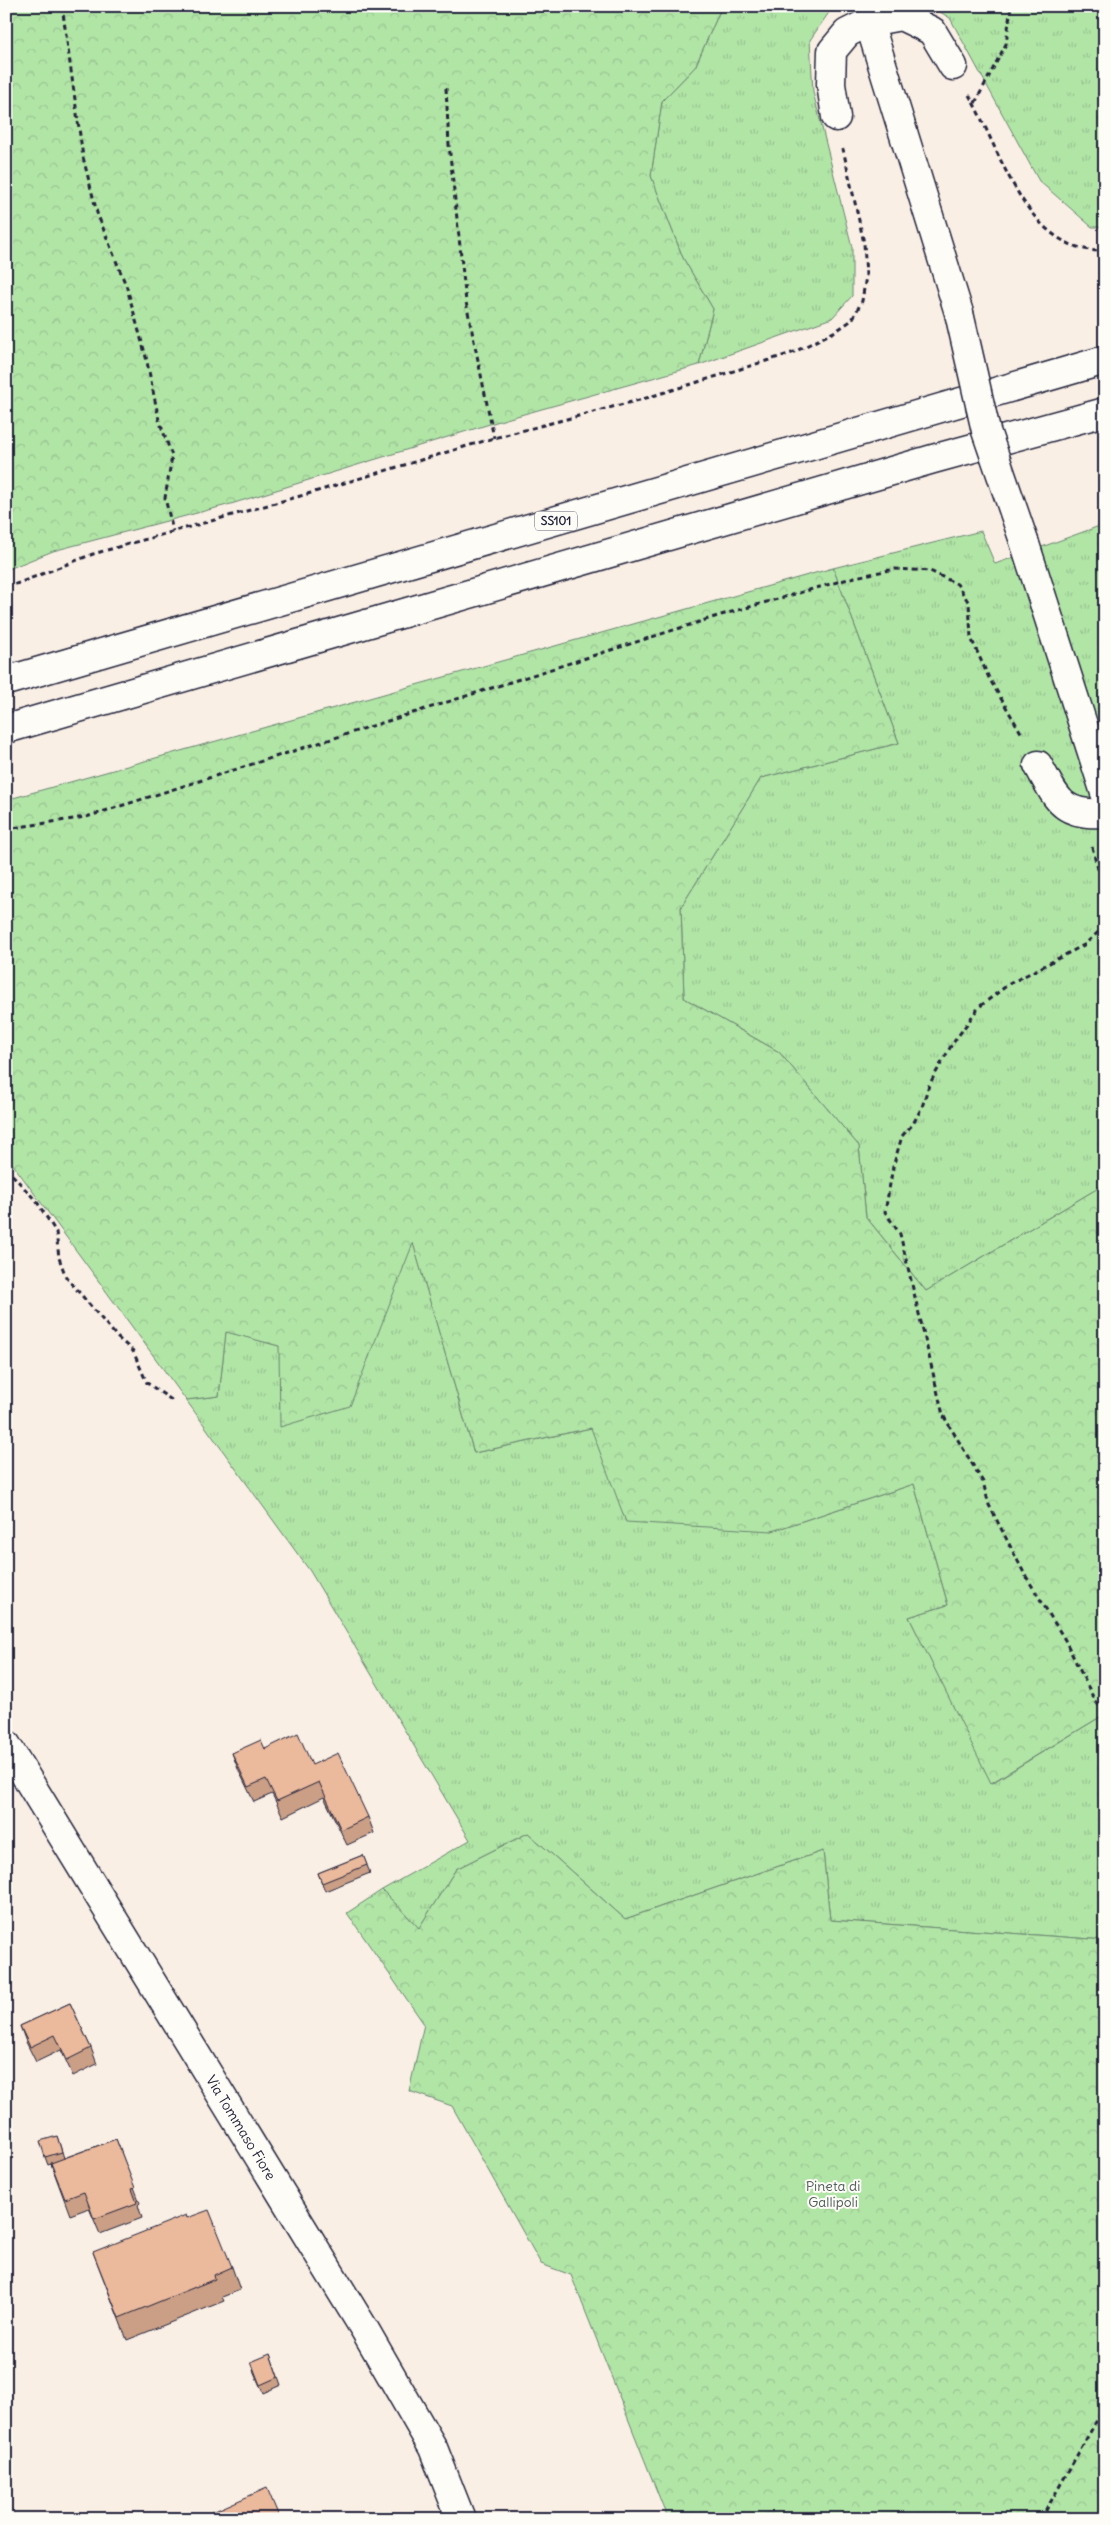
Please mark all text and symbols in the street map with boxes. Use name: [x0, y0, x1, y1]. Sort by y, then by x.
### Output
road number: SS101: [535, 512, 577, 530]
street label: Via Tommaso Fiore: [202, 2072, 280, 2183]
park label: Pineta di Gallipoli: [806, 2177, 860, 2211]

